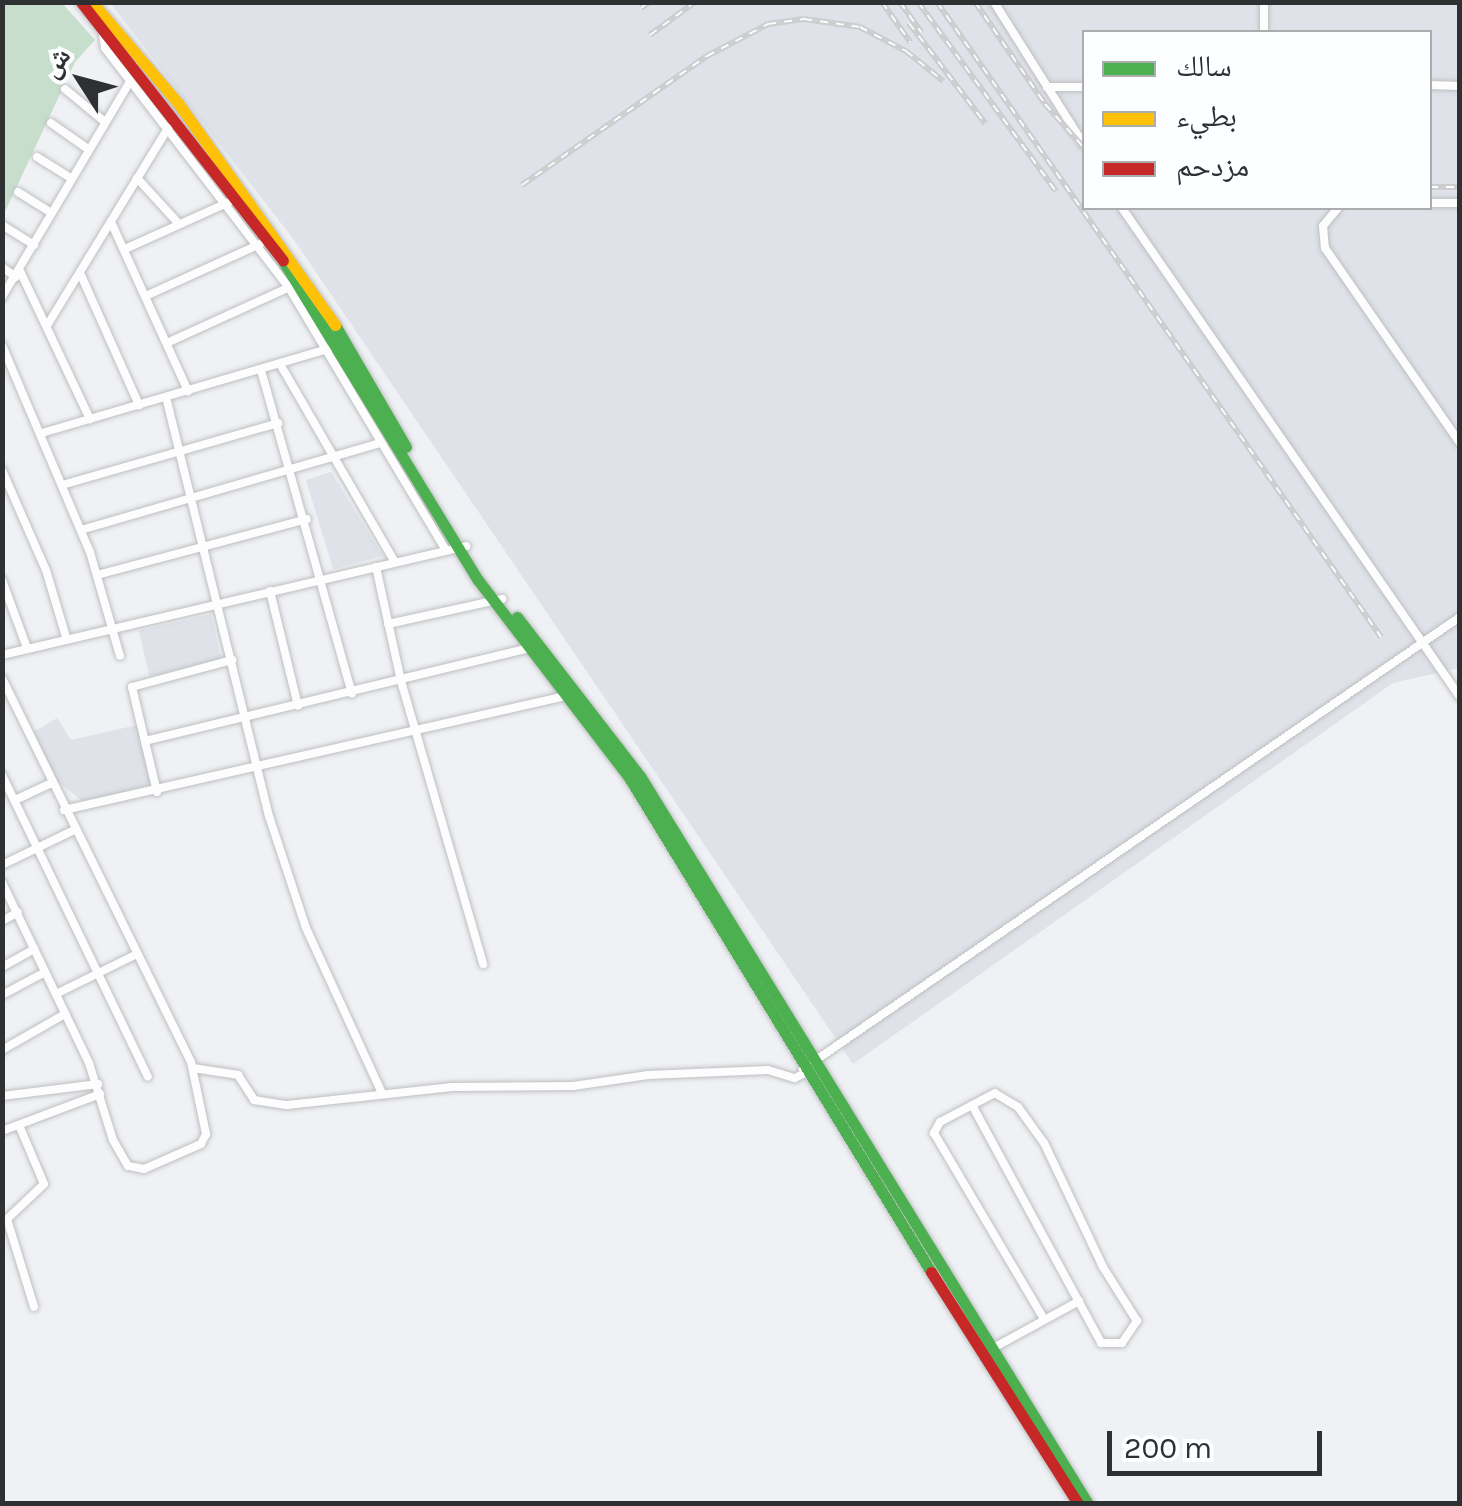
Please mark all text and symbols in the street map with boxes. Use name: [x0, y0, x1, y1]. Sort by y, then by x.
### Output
north arrow: [30, 30, 130, 130]
legend: [1082, 30, 1432, 210]
text: ش: [33, 40, 77, 84]
text: سالك: [1176, 48, 1232, 84]
text: بطيء: [1176, 98, 1237, 134]
text: مزدحم: [1176, 148, 1249, 184]
scale bar: [1112, 1411, 1327, 1473]
text: 200 m: [1124, 1430, 1212, 1466]

